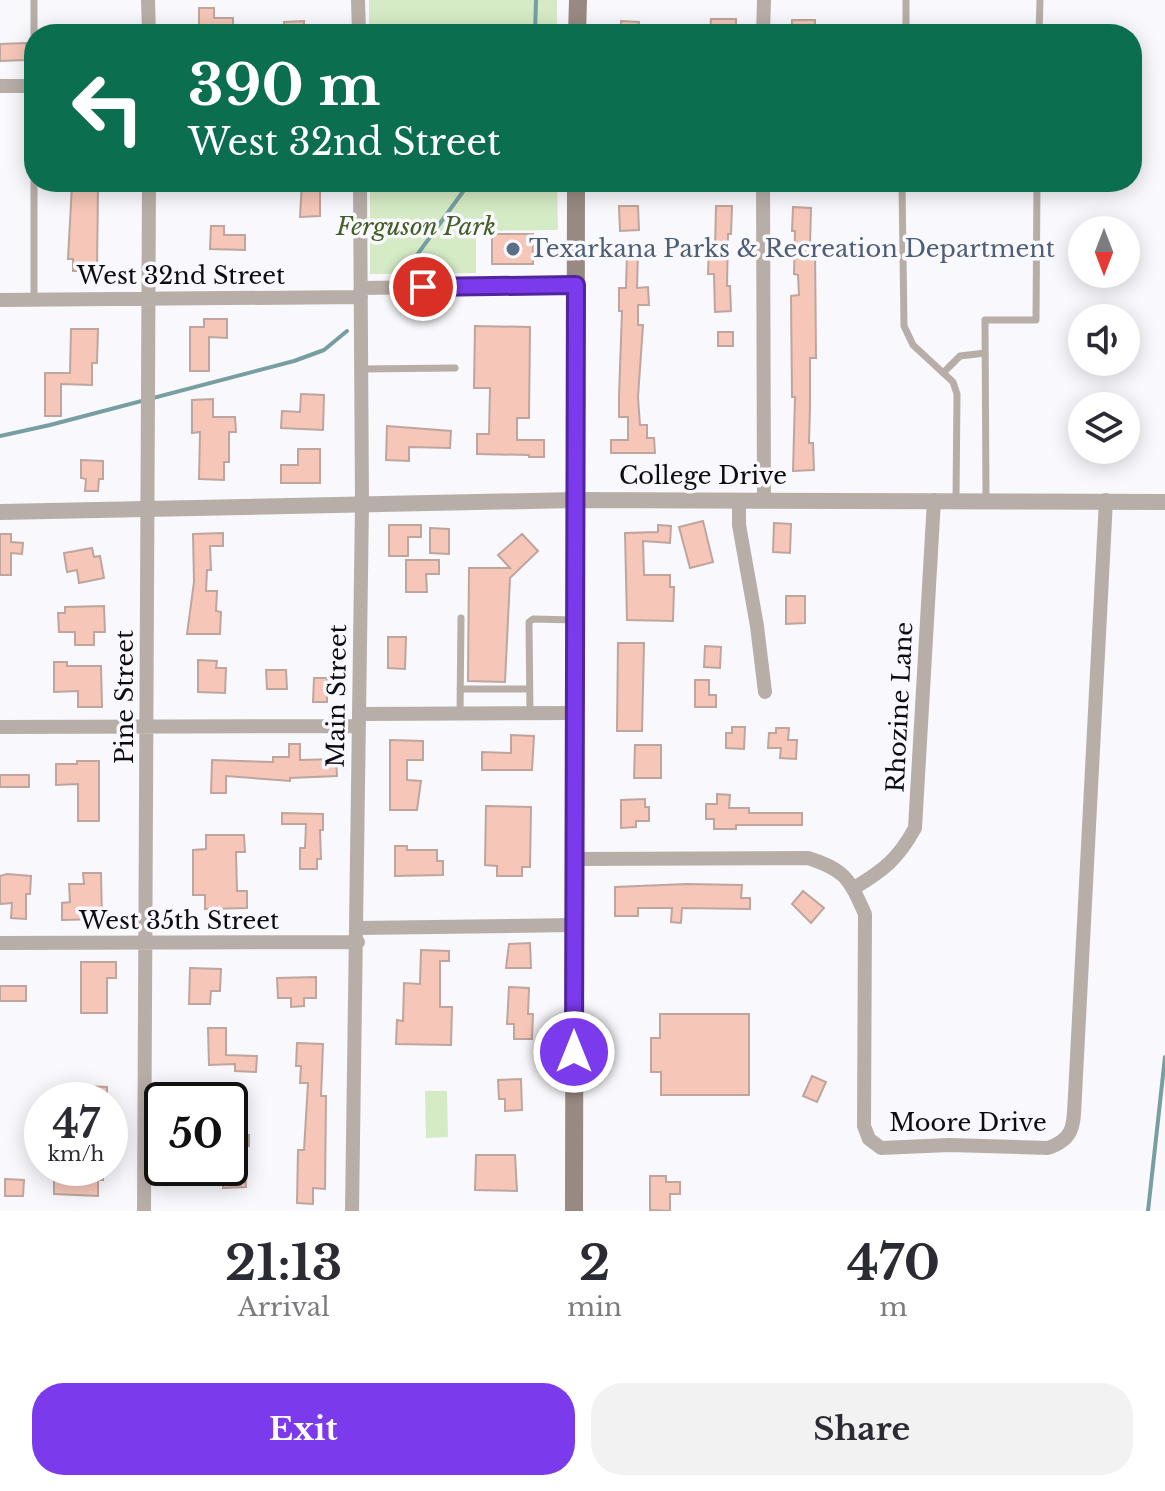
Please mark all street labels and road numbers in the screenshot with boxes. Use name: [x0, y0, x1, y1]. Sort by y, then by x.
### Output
street label: West 32nd Street: [76, 261, 285, 290]
street label: College Drive: [619, 461, 787, 490]
street label: Rhozine Lane: [881, 621, 918, 793]
street label: Main Street: [321, 624, 352, 768]
street label: Pine Street: [110, 630, 139, 764]
street label: West 35th Street: [78, 906, 279, 935]
street label: Moore Drive: [889, 1108, 1047, 1137]

